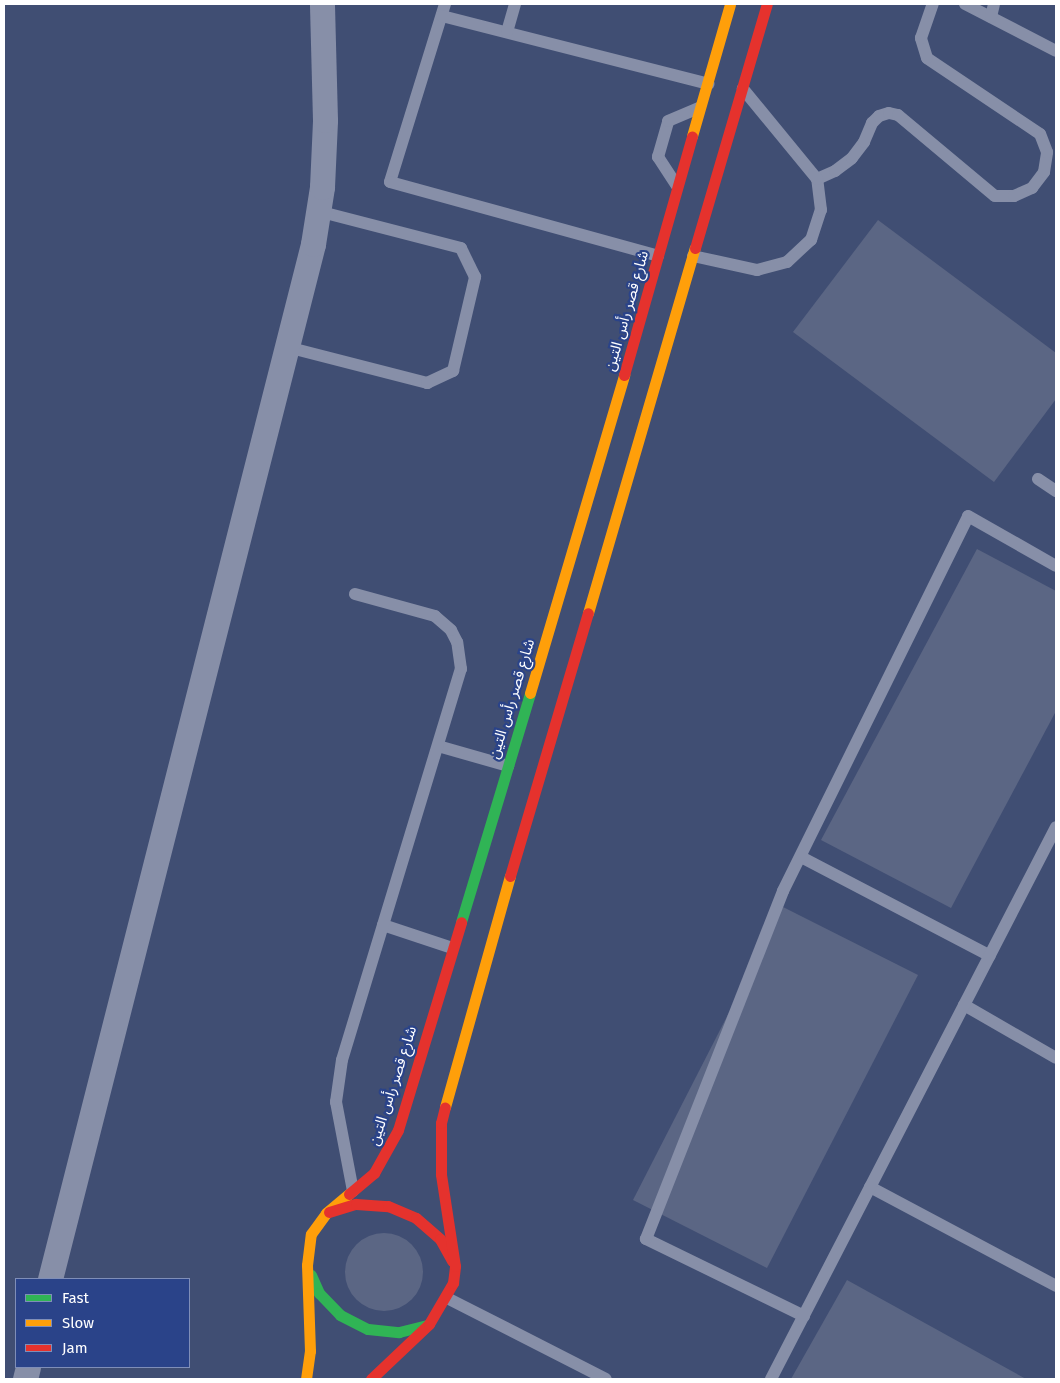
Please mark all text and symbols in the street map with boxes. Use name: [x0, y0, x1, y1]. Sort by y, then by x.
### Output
street label: شارع قصر رأس التين: [601, 249, 653, 373]
street label: شارع قصر رأس التين: [485, 637, 539, 761]
street label: شارع قصر رأس التين: [365, 1024, 421, 1148]
legend: [15, 1278, 190, 1368]
text: Fast: [62, 1289, 89, 1307]
text: Slow: [62, 1314, 94, 1332]
text: Jam: [62, 1339, 88, 1357]

